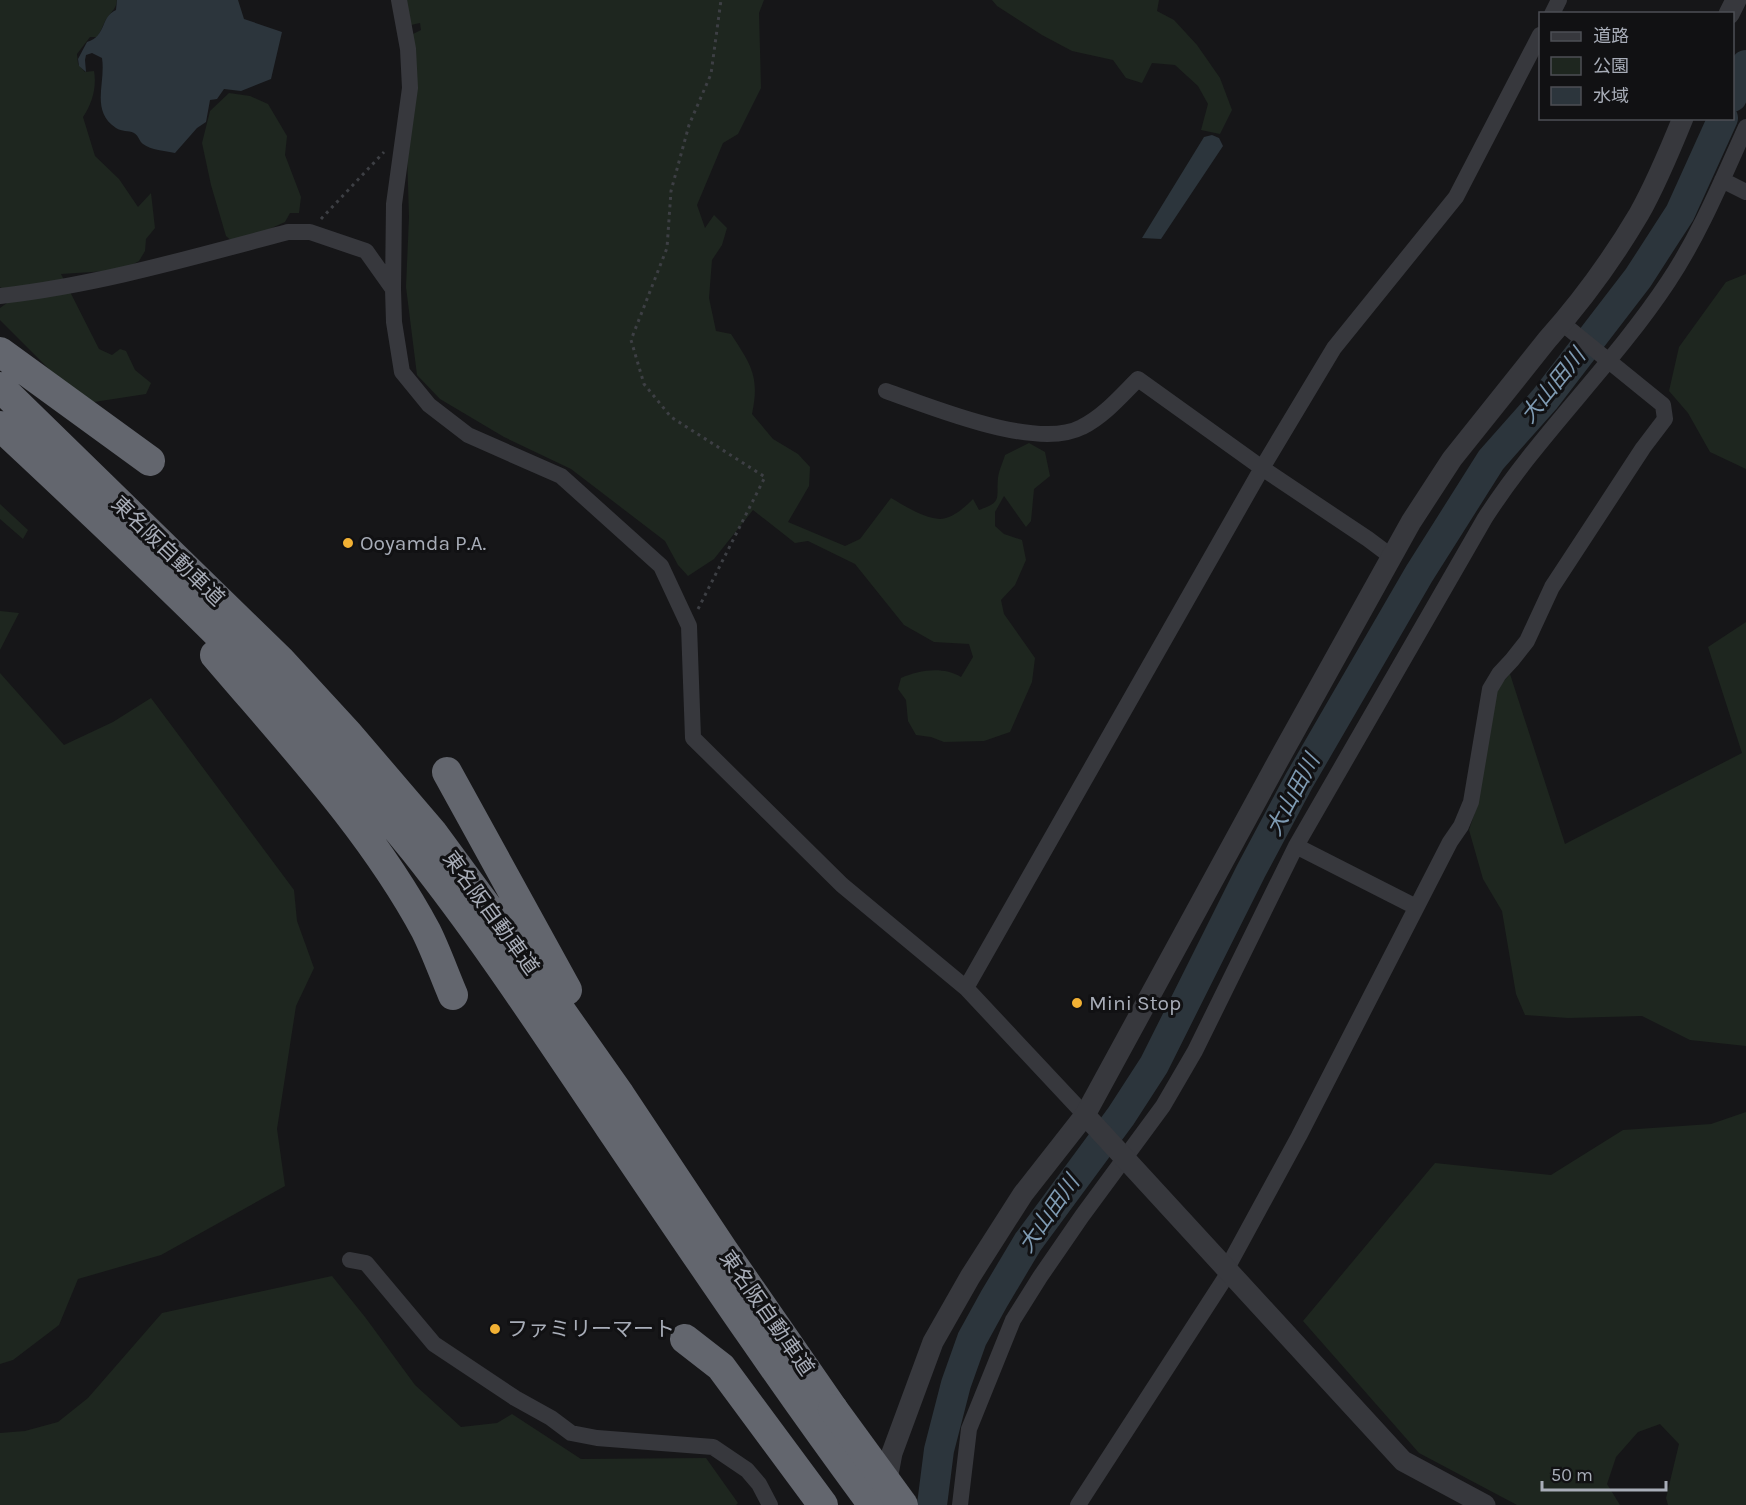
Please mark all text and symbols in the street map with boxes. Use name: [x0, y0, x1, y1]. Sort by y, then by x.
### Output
legend: [1539, 12, 1734, 120]
text: 道路: [1593, 25, 1629, 47]
text: 公園: [1593, 55, 1629, 77]
text: 水域: [1593, 85, 1629, 107]
water label: 大山田川: [1515, 342, 1592, 428]
street label: 東名阪自動車道: [107, 491, 229, 611]
place label: Ooyamda P.A.: [360, 531, 486, 555]
marker: Ooyamda P.A.: [341, 536, 355, 550]
water label: 大山田川: [1261, 748, 1326, 840]
street label: 東名阪自動車道: [438, 846, 544, 980]
place label: Mini Stop: [1089, 991, 1181, 1015]
marker: Mini Stop: [1070, 996, 1084, 1010]
water label: 大山田川: [1013, 1169, 1086, 1258]
street label: 東名阪自動車道: [715, 1246, 819, 1380]
place label: ファミリーマート: [507, 1317, 675, 1341]
marker: ファミリーマート: [488, 1322, 502, 1336]
scale bar: [1542, 1454, 1666, 1492]
text: 50 m: [1551, 1464, 1593, 1486]

